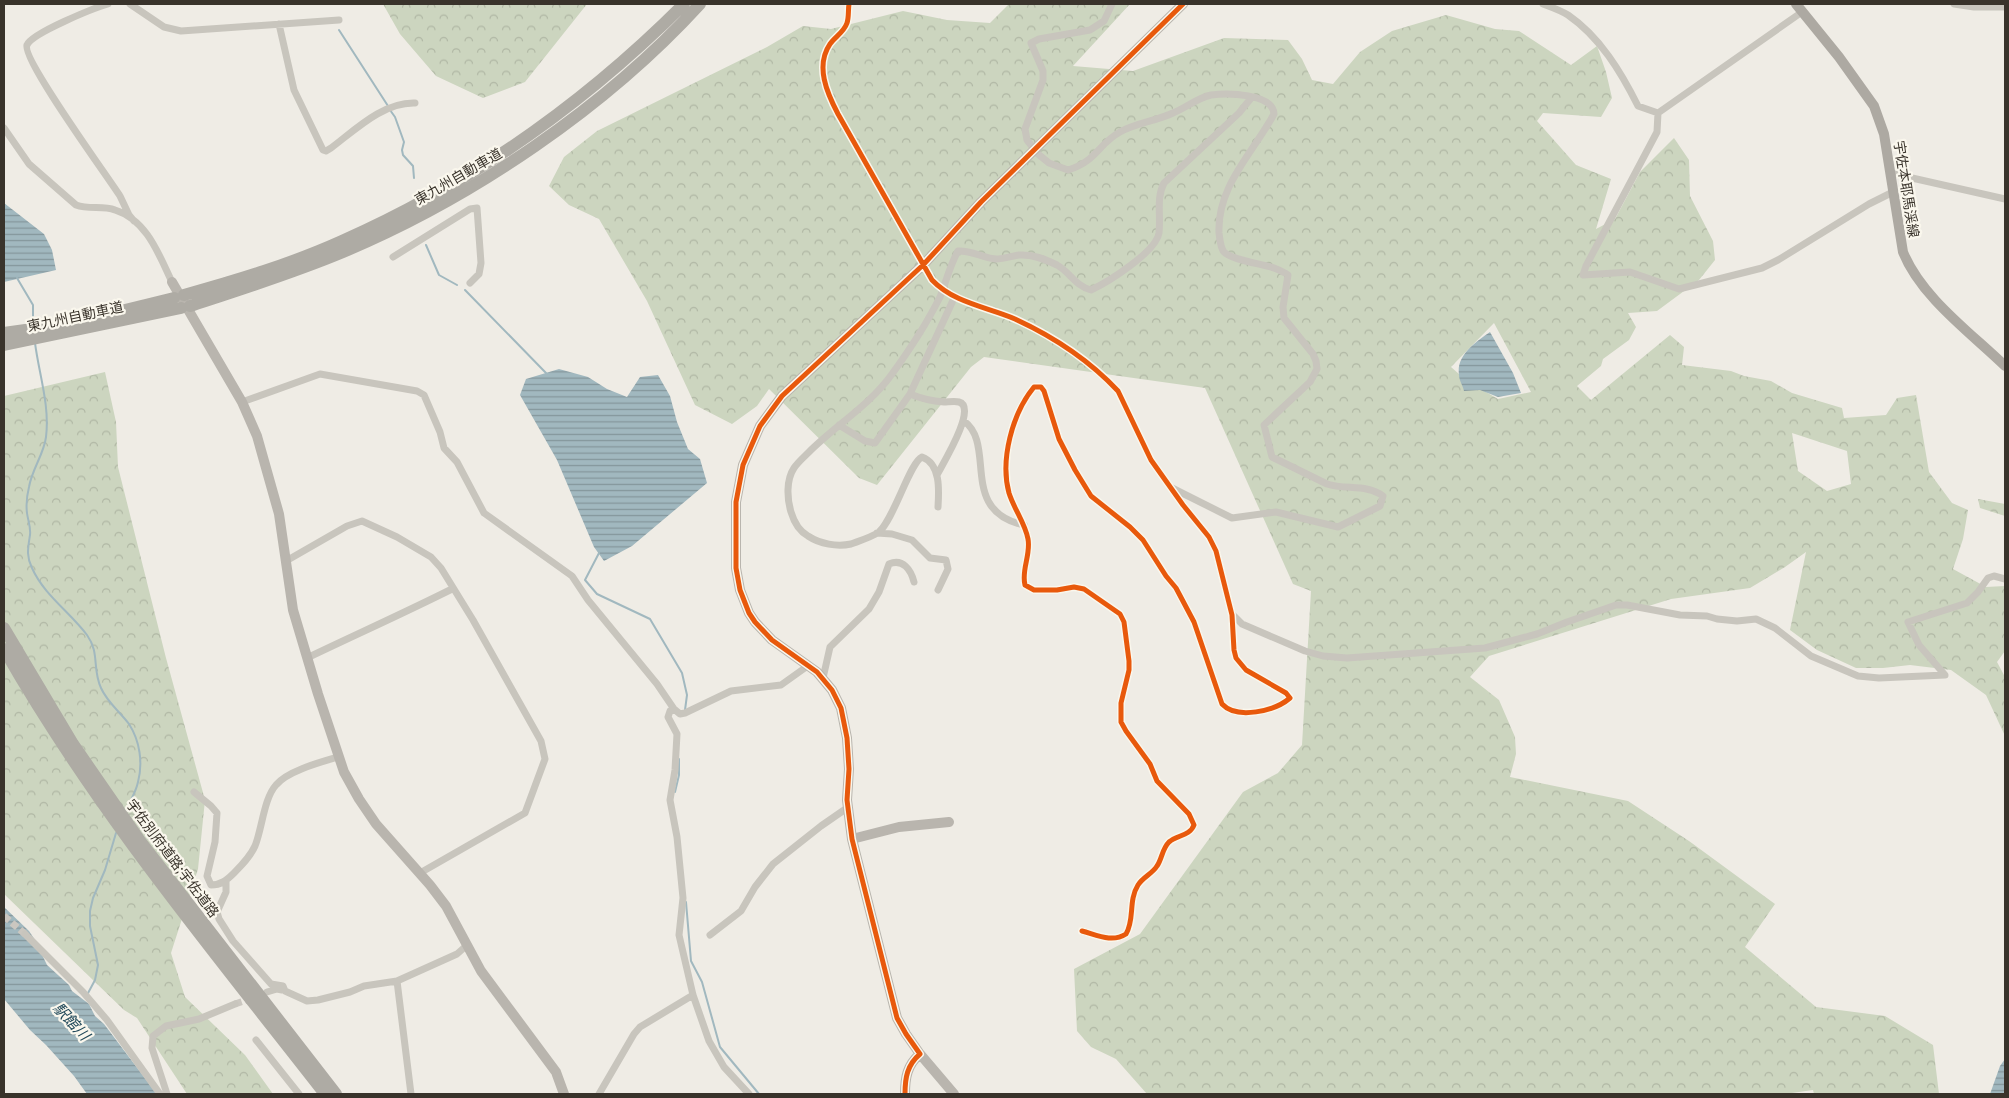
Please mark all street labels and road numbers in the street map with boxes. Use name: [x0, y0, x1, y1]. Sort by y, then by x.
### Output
street label: 宇佐本耶馬渓線: [1891, 139, 1923, 239]
street label: 東九州自動車道: [411, 144, 505, 208]
street label: 東九州自動車道: [25, 297, 125, 335]
street label: 宇佐別府道路;宇佐道路: [123, 796, 223, 920]

